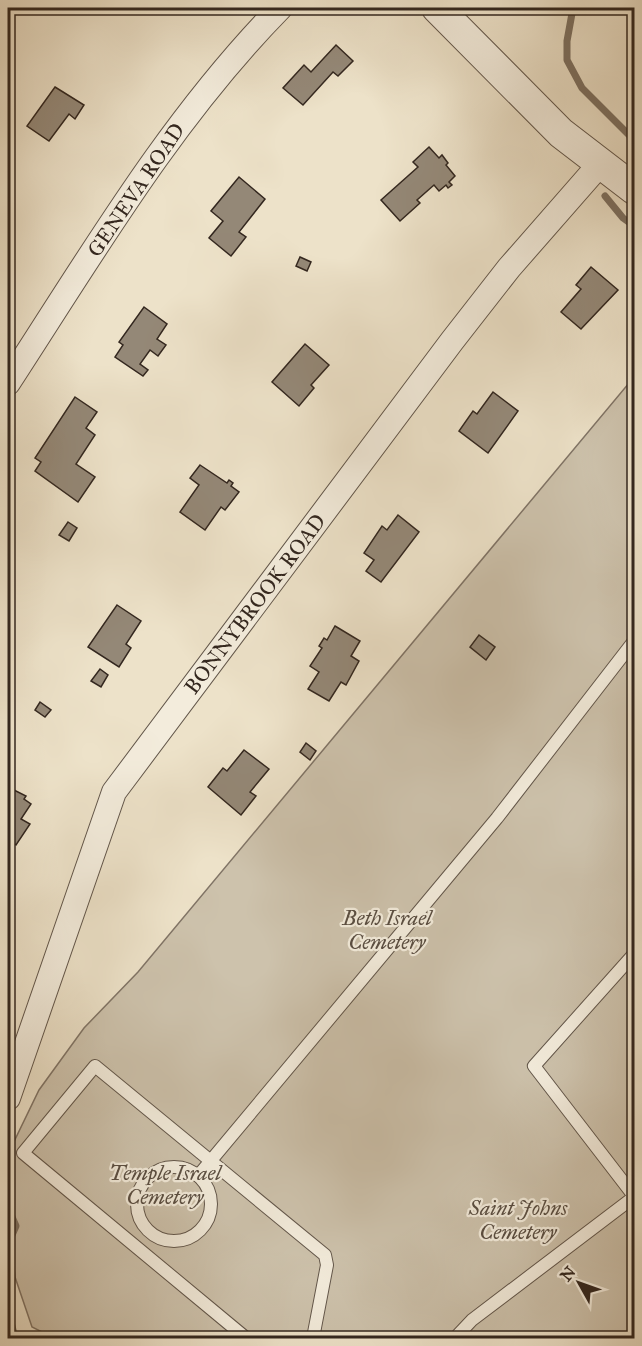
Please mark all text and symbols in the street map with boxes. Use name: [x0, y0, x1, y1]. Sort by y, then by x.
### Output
street label: GENEVA ROAD: [82, 118, 190, 262]
street label: BONNYBROOK ROAD: [179, 509, 331, 699]
park label: Beth Israel Cemetery: [341, 905, 434, 955]
park label: Temple Israel Cemetery: [109, 1160, 223, 1210]
park label: Saint Johns Cemetery: [468, 1195, 568, 1245]
north arrow: [549, 1253, 609, 1313]
text: N: [556, 1262, 580, 1285]

